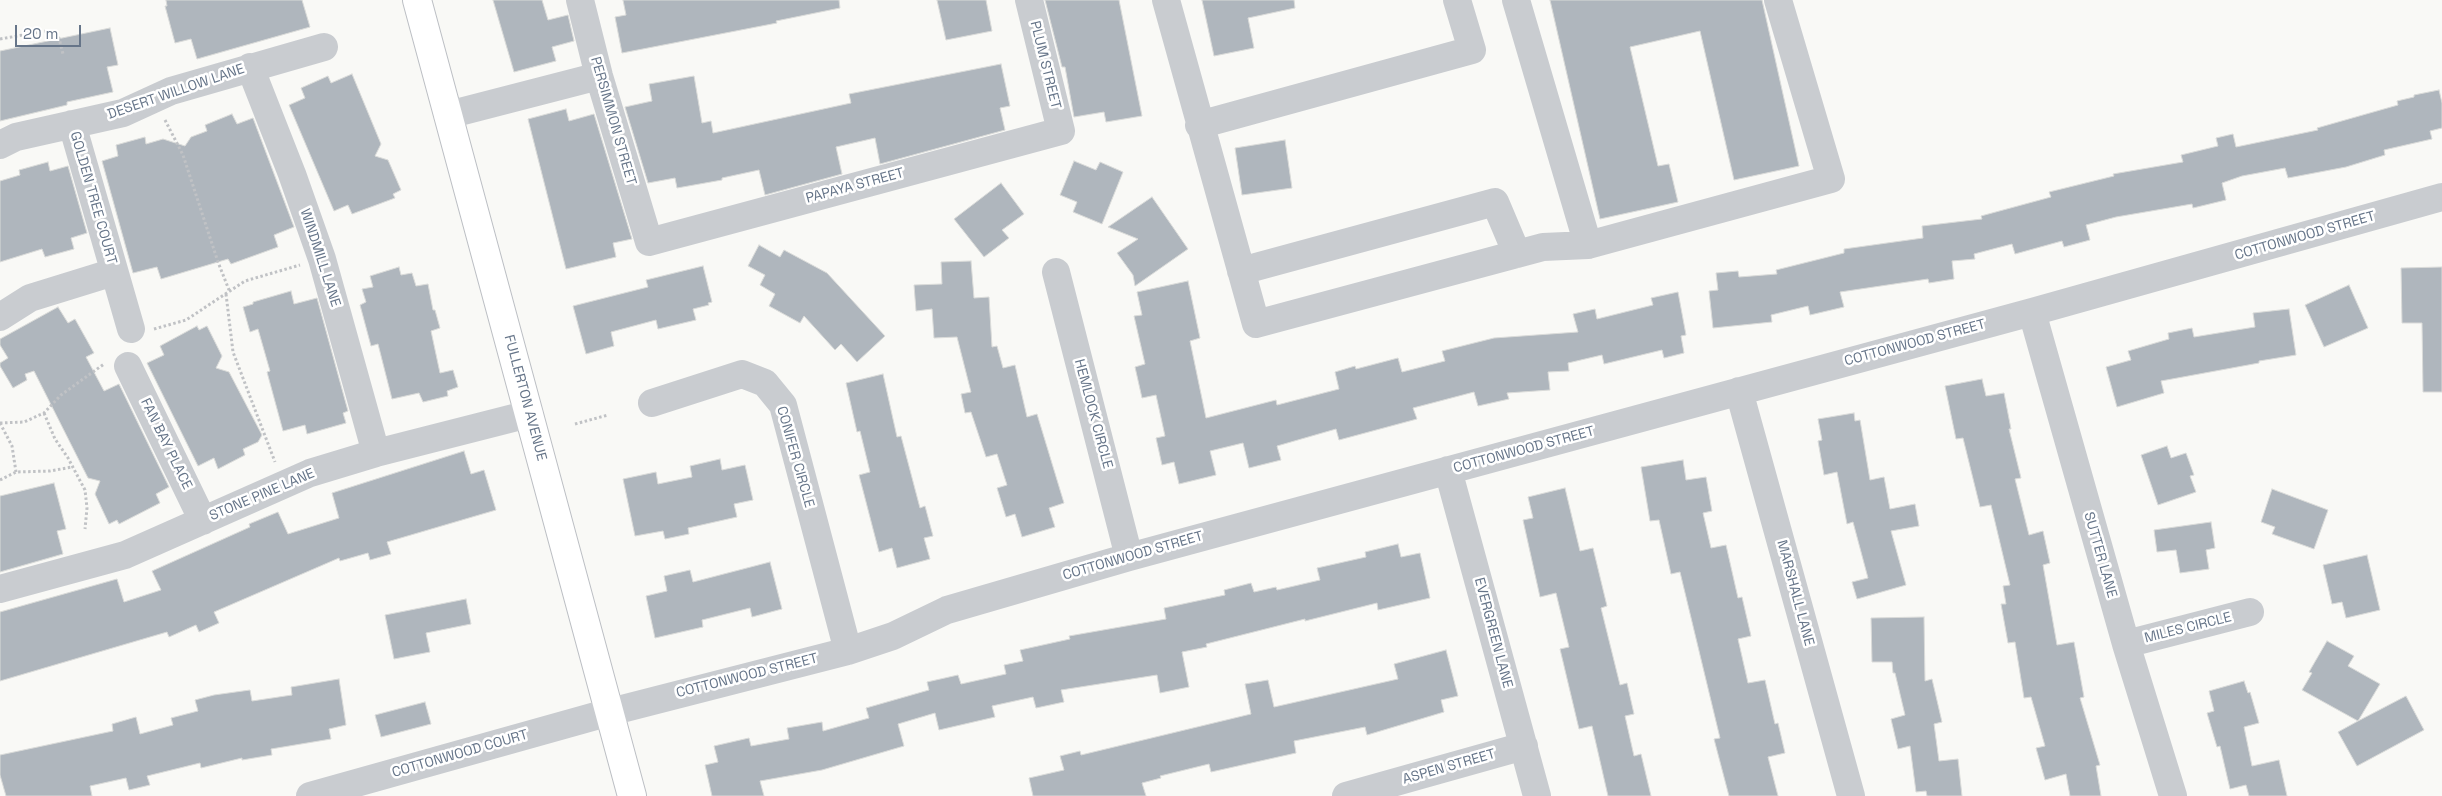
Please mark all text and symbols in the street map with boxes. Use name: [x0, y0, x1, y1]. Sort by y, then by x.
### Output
scale bar: [18, 15, 84, 47]
street label: PLUM STREET: [1026, 19, 1064, 111]
text: 20 m: [23, 24, 58, 43]
street label: PERSIMMON STREET: [587, 55, 639, 187]
street label: DESERT WILLOW LANE: [105, 61, 247, 123]
street label: GOLDEN TREE COURT: [66, 130, 120, 266]
street label: PAPAYA STREET: [804, 165, 906, 207]
street label: WINDMILL LANE: [296, 207, 344, 309]
street label: COTTONWOOD STREET: [2233, 208, 2377, 264]
street label: COTTONWOOD STREET: [1843, 316, 1987, 370]
street label: FULLERTON AVENUE: [500, 333, 550, 463]
street label: HEMLOCK CIRCLE: [1070, 357, 1116, 471]
street label: FAN BAY PLACE: [137, 396, 195, 492]
street label: CONIFER CIRCLE: [772, 404, 818, 510]
street label: COTTONWOOD STREET: [1452, 423, 1596, 477]
street label: STONE PINE LANE: [207, 465, 317, 525]
street label: SUTTER LANE: [2080, 510, 2120, 600]
street label: COTTONWOOD STREET: [1061, 528, 1205, 584]
street label: MARSHALL LANE: [1773, 538, 1817, 648]
street label: EVERGREEN LANE: [1470, 576, 1516, 690]
street label: MILES CIRCLE: [2143, 609, 2233, 647]
street label: COTTONWOOD STREET: [674, 650, 820, 702]
street label: COTTONWOOD COURT: [390, 727, 530, 781]
street label: ASPEN STREET: [1401, 746, 1497, 788]

